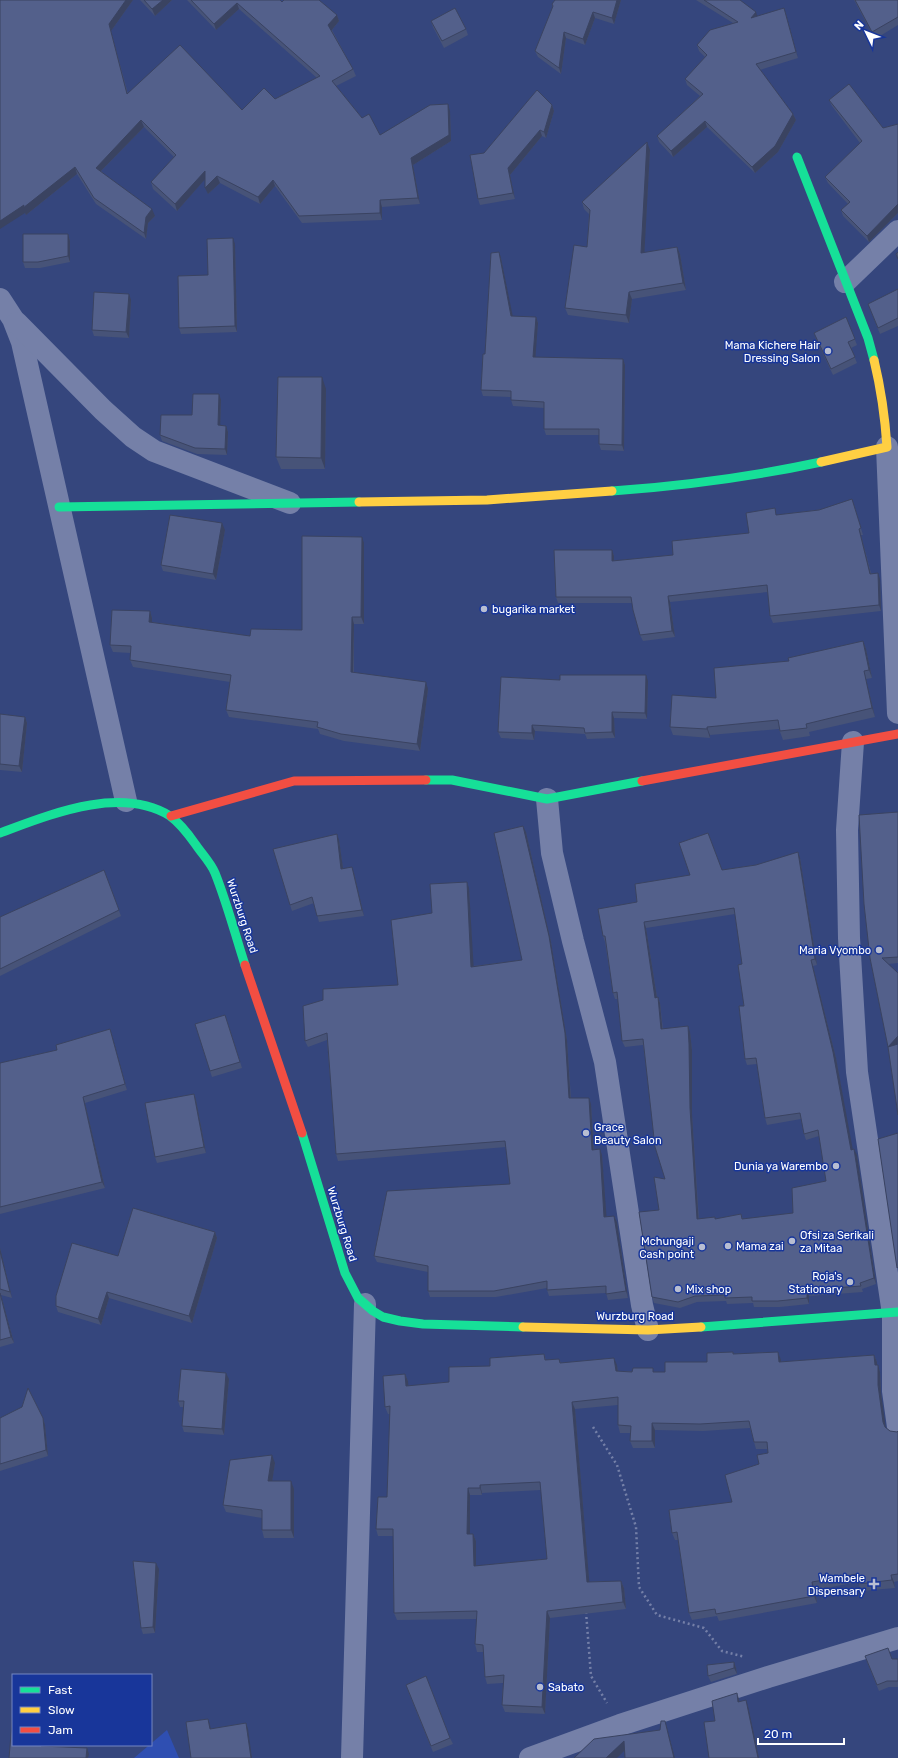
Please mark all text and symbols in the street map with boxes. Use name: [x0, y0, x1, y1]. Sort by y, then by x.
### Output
north arrow: [846, 12, 886, 52]
text: N: [852, 18, 867, 33]
place label: Mama Kichere Hair Dressing Salon: [725, 339, 821, 365]
marker: Mama Kichere Hair Dressing Salon: [823, 346, 833, 356]
place label: bugarika market: [492, 603, 576, 616]
marker: bugarika market: [479, 604, 489, 614]
street label: Wurzburg Road: [224, 877, 260, 955]
place label: Maria Vyombo: [799, 944, 871, 957]
marker: Maria Vyombo: [874, 945, 884, 955]
place label: Grace Beauty Salon: [594, 1121, 662, 1147]
marker: Grace Beauty Salon: [581, 1128, 591, 1138]
place label: Dunia ya Warembo: [734, 1160, 828, 1173]
marker: Dunia ya Warembo: [831, 1161, 841, 1171]
street label: Wurzburg Road: [324, 1185, 360, 1263]
place label: Ofsi za Serikali za Mitaa: [800, 1229, 874, 1255]
place label: Mchungaji Cash point: [639, 1235, 695, 1261]
marker: Ofsi za Serikali za Mitaa: [787, 1236, 797, 1246]
place label: Mama zai: [736, 1240, 784, 1253]
marker: Mama zai: [723, 1241, 733, 1251]
marker: Mchungaji Cash point: [697, 1242, 707, 1252]
place label: Roja's Stationary: [789, 1270, 842, 1296]
marker: Roja's Stationary: [845, 1277, 855, 1287]
place label: Mix shop: [686, 1283, 731, 1296]
marker: Mix shop: [673, 1284, 683, 1294]
street label: Wurzburg Road: [596, 1310, 674, 1323]
place label: Wambele Dispensary: [808, 1572, 865, 1598]
marker: Wambele Dispensary: [868, 1578, 880, 1590]
legend: [12, 1674, 152, 1746]
place label: Sabato: [548, 1681, 584, 1694]
marker: Sabato: [535, 1682, 545, 1692]
text: Fast: [48, 1683, 72, 1697]
text: Slow: [48, 1703, 75, 1717]
scale bar: [758, 1720, 844, 1746]
text: Jam: [48, 1723, 73, 1737]
text: 20 m: [764, 1727, 792, 1741]

